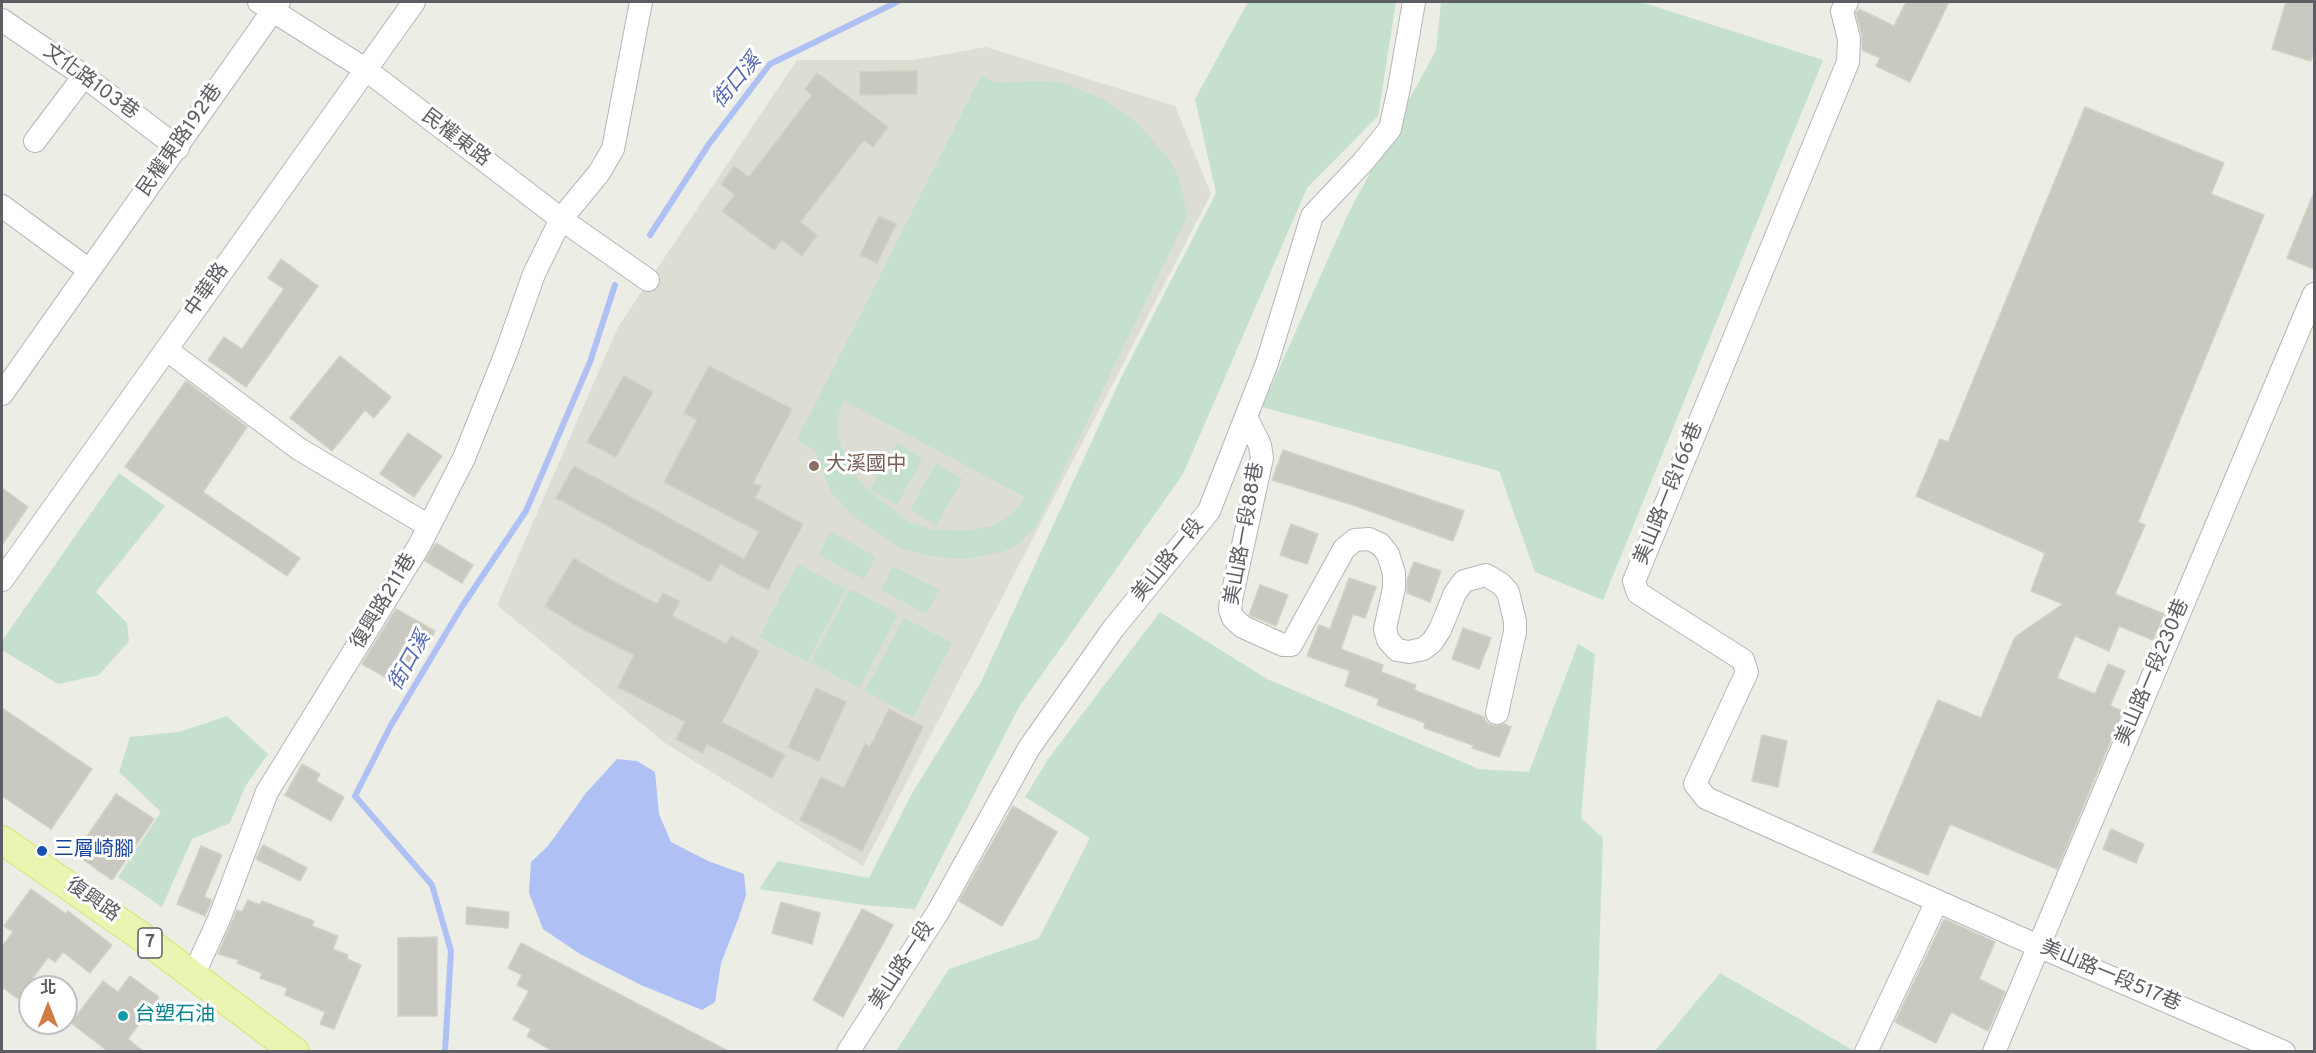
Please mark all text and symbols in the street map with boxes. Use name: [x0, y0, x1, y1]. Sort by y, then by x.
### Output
street label: 文化路103巷: [38, 40, 142, 126]
water label: 街口溪: [708, 50, 768, 114]
street label: 民權東路192巷: [133, 80, 229, 202]
street label: 民權東路: [416, 105, 494, 173]
street label: 中華路: [181, 260, 235, 322]
street label: 美山路一段166巷: [1631, 419, 1709, 569]
place label: 大溪國中: [826, 454, 906, 478]
marker: 大溪國中: [807, 459, 821, 473]
street label: 美山路一段88巷: [1222, 461, 1270, 607]
street label: 美山路一段: [1128, 515, 1210, 607]
street label: 復興路211巷: [347, 550, 423, 654]
street label: 美山路一段230巷: [2112, 596, 2196, 750]
water label: 街口溪: [385, 628, 437, 696]
place label: 三層崎腳: [54, 839, 134, 863]
marker: 三層崎腳: [35, 844, 49, 858]
street label: 復興路: [61, 874, 123, 928]
street label: 美山路一段: [866, 918, 940, 1014]
road number: 7: [138, 928, 162, 958]
street label: 美山路一段517巷: [2036, 937, 2184, 1017]
north arrow: [18, 975, 78, 1035]
text: 北: [40, 979, 56, 999]
place label: 台塑石油: [135, 1004, 215, 1028]
marker: 台塑石油: [116, 1009, 130, 1023]

